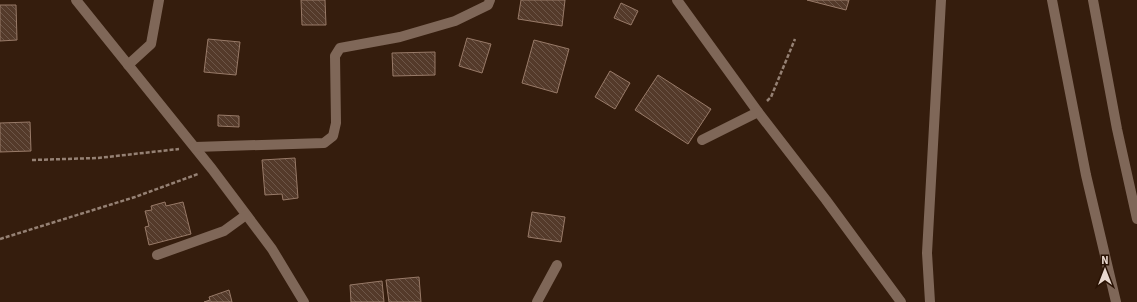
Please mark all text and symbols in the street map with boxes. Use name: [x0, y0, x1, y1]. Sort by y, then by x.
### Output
north arrow: [1085, 250, 1125, 290]
text: N: [1101, 253, 1109, 268]

